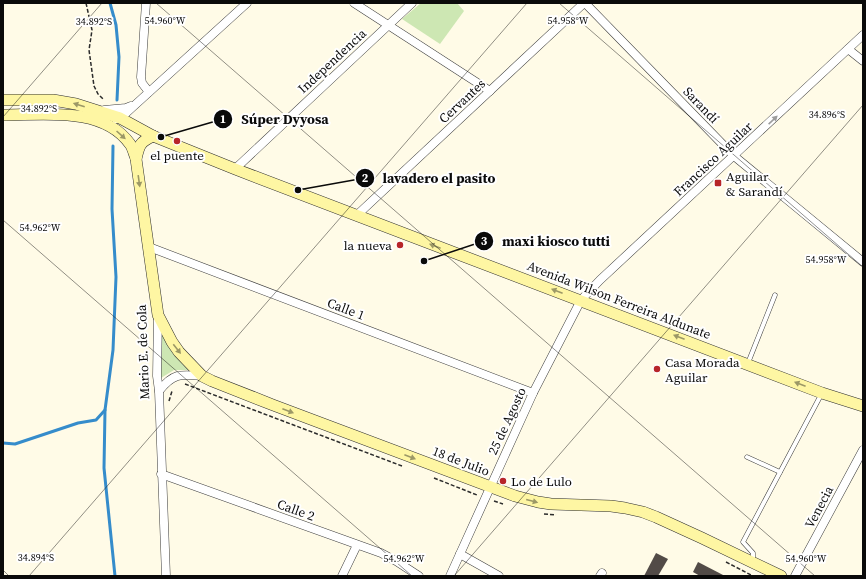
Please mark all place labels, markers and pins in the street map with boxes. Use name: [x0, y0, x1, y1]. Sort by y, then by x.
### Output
callout: Súper Dyyosa: [213, 106, 337, 132]
marker: el puente: [172, 136, 182, 146]
place label: el puente: [150, 147, 204, 164]
callout: lavadero el pasito: [355, 165, 504, 191]
place label: Aguilar & Sarandí: [726, 168, 783, 200]
marker: Aguilar & Sarandí: [713, 178, 723, 188]
callout: maxi kiosco tutti: [474, 228, 618, 254]
place label: la nueva: [344, 237, 392, 254]
marker: la nueva: [395, 240, 405, 250]
place label: Casa Morada Aguilar: [665, 354, 740, 386]
marker: Casa Morada Aguilar: [652, 364, 662, 374]
place label: Lo de Lulo: [511, 473, 572, 490]
marker: Lo de Lulo: [498, 476, 508, 486]

